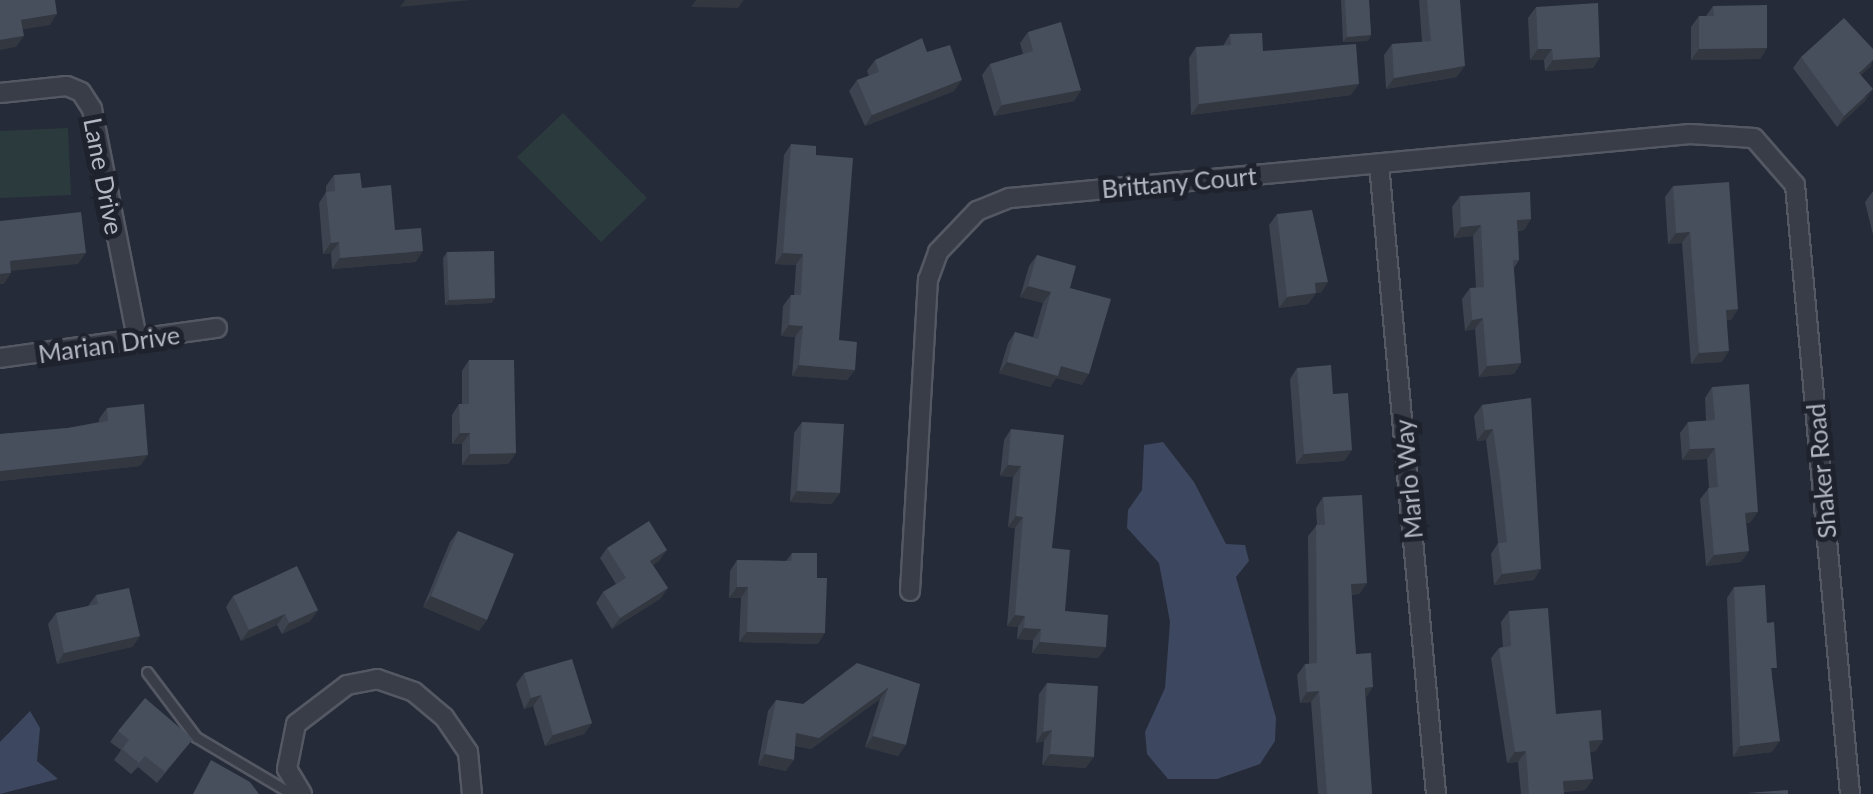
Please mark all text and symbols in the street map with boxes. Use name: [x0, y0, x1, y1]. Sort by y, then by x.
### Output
street label: Lane Drive: [78, 115, 130, 237]
street label: Brittany Court: [1100, 160, 1258, 204]
street label: Marian Drive: [36, 319, 182, 369]
street label: Shaker Road: [1800, 402, 1842, 540]
street label: Marlo Way: [1388, 418, 1428, 540]

